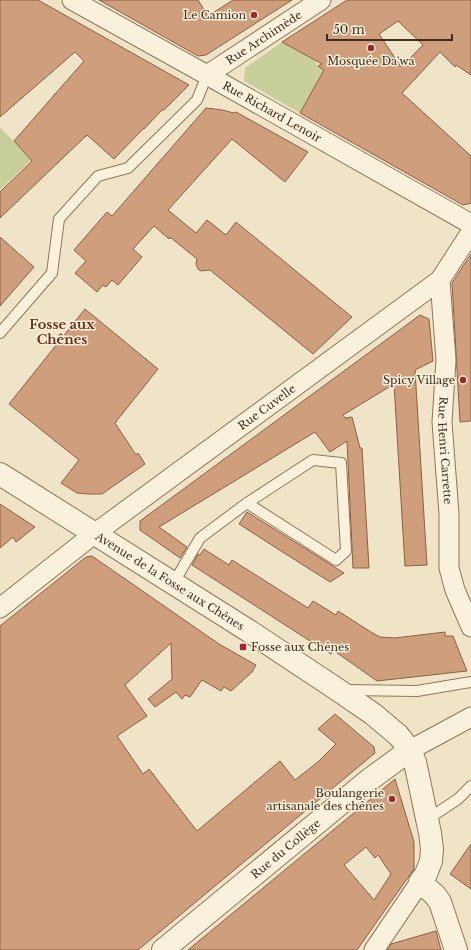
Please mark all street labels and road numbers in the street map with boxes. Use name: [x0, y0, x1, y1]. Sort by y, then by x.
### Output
street label: Rue Archimède: [223, 8, 304, 68]
street label: Rue Richard Lenoir: [220, 78, 325, 146]
street label: Rue Cuvelle: [235, 381, 298, 433]
street label: Rue Henri Carrette: [435, 396, 455, 505]
street label: Avenue de la Fosse aux Chênes: [92, 529, 247, 633]
street label: Rue du Collège: [248, 816, 323, 882]

